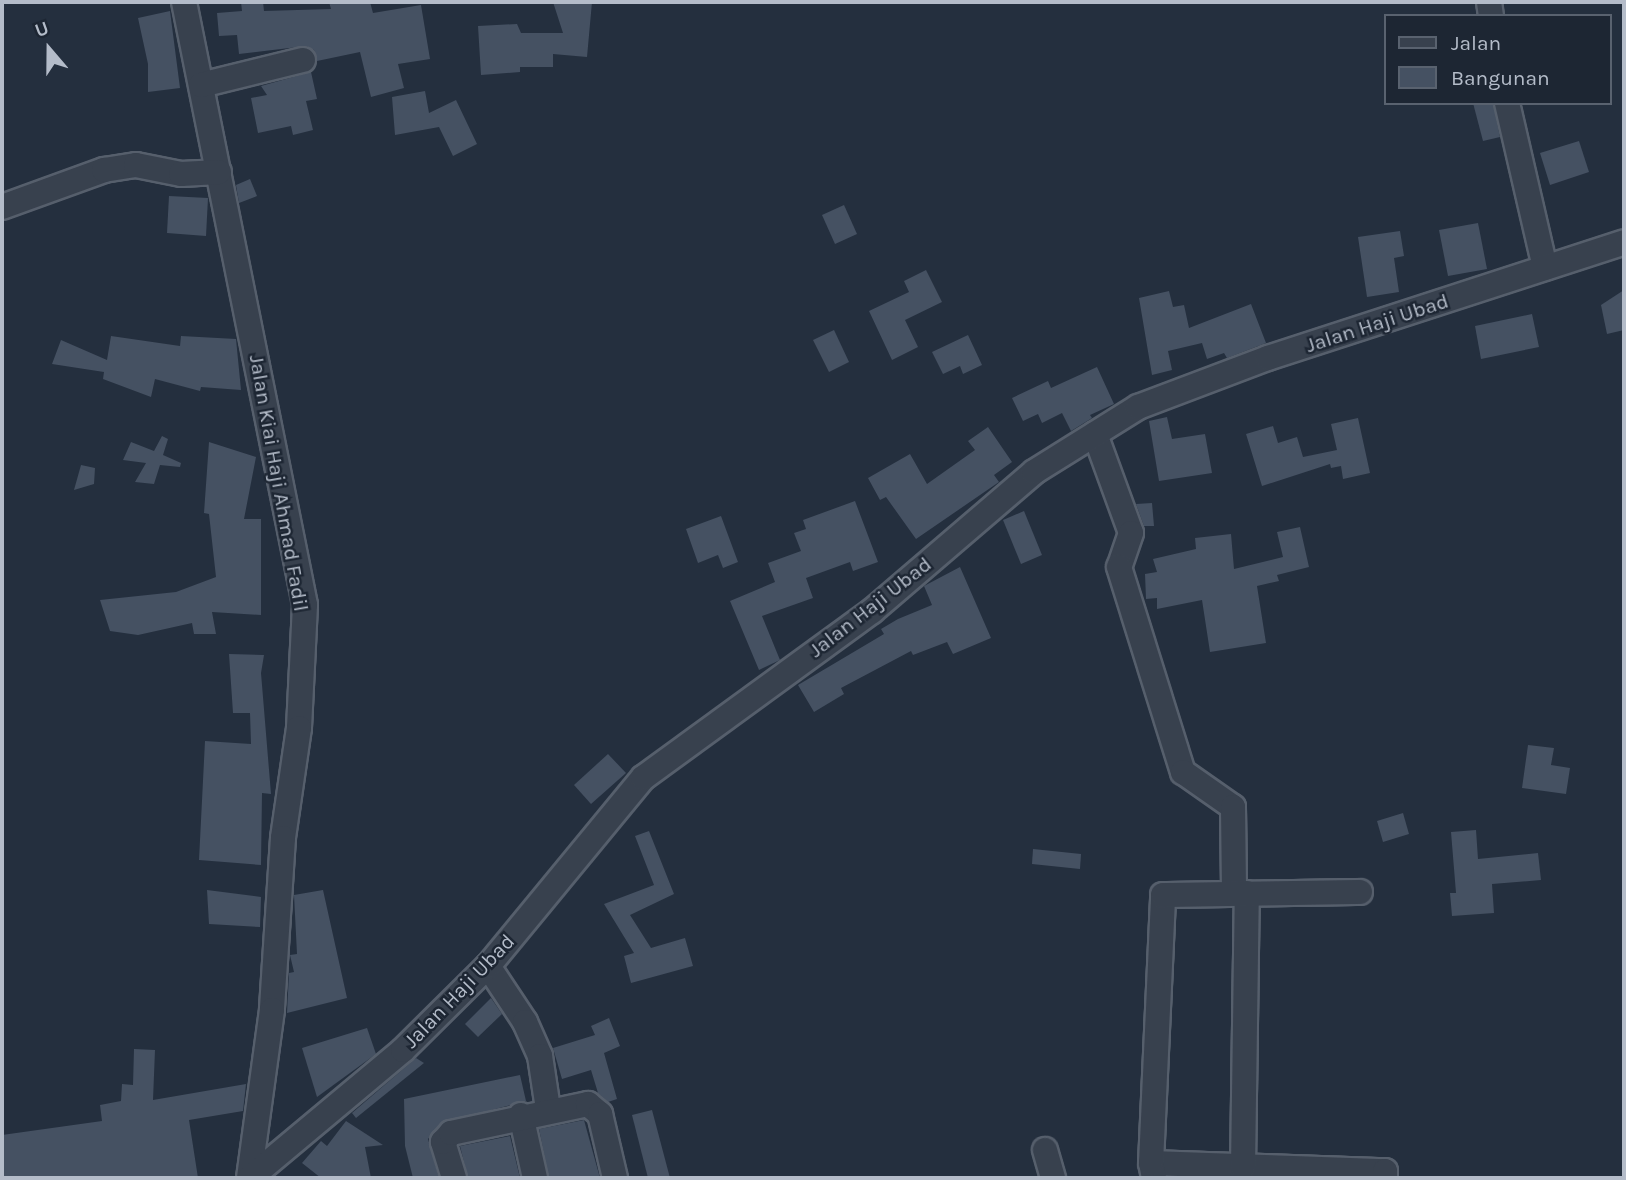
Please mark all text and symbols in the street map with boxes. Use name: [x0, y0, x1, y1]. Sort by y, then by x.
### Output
north arrow: [14, 14, 84, 84]
legend: [1384, 14, 1612, 105]
text: U: [32, 17, 52, 42]
text: Jalan: [1451, 31, 1501, 55]
text: Bangunan: [1451, 66, 1550, 90]
street label: Jalan Haji Ubad: [1302, 288, 1452, 358]
street label: Jalan Kiai Haji Ahmad Fadil: [244, 353, 314, 613]
street label: Jalan Haji Ubad: [804, 551, 936, 663]
street label: Jalan Haji Ubad: [398, 929, 520, 1053]

